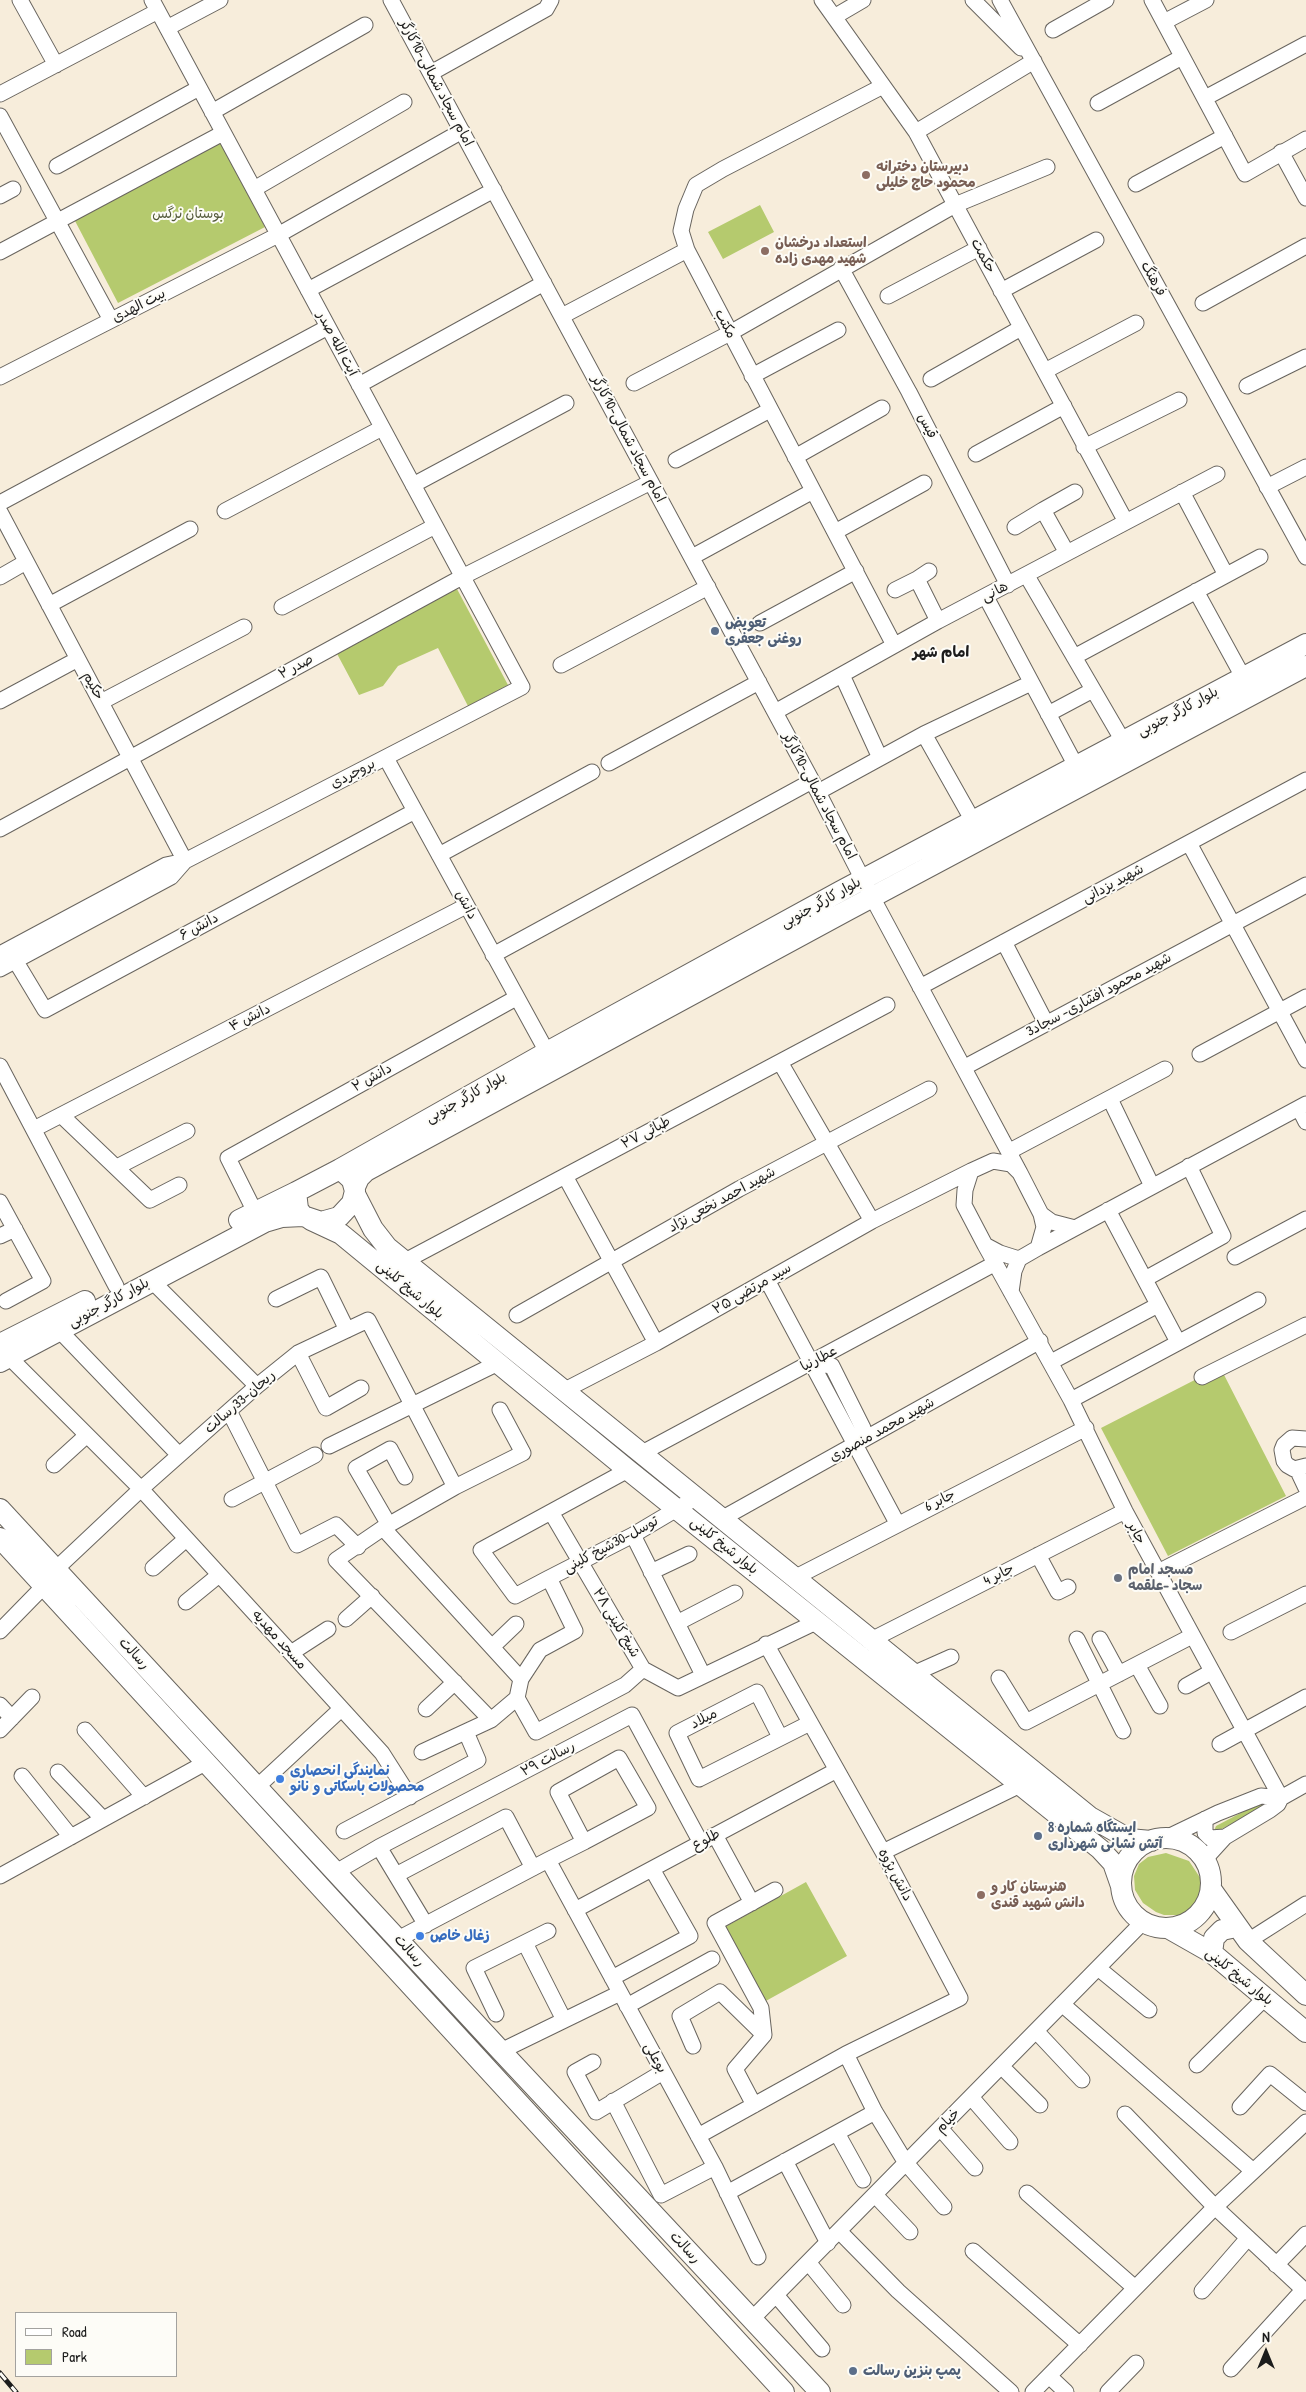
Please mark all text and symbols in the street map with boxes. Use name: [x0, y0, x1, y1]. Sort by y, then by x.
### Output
street label: امام سجاد شمالی-10کارگر: [395, 16, 477, 150]
place label: دبيرستان دخترانه محمود حاج خلیلی: [876, 159, 976, 192]
marker: دبيرستان دخترانه محمود حاج خلیلی: [860, 169, 872, 181]
park label: بوستان نرگس: [152, 206, 224, 222]
place label: استعداد درخشان شهید مهدی زاده: [775, 235, 867, 268]
street label: حکمت: [967, 236, 999, 276]
marker: استعداد درخشان شهید مهدی زاده: [759, 245, 771, 257]
street label: فرهنگ: [1137, 259, 1169, 299]
street label: بیت الهدی: [109, 285, 169, 327]
street label: مکتب: [711, 307, 739, 341]
street label: آیت الله صدر: [313, 309, 361, 379]
street label: امام سجاد شمالی-10کارگر: [587, 372, 669, 506]
street label: قیس: [913, 411, 941, 441]
street label: هانی: [979, 578, 1011, 606]
place label: تعویض روغنی جعفری: [725, 615, 802, 648]
marker: تعویض روغنی جعفری: [709, 625, 721, 637]
district label: امام شهر: [913, 644, 969, 662]
street label: صدر ۲: [276, 651, 316, 683]
street label: حکیم: [79, 669, 107, 703]
street label: بلوار کارگر جنوبی: [1135, 684, 1221, 740]
street label: امام سجاد شمالی-10کارگر: [778, 729, 860, 863]
street label: بروجردی: [328, 756, 378, 792]
street label: شهید یزدانی: [1079, 861, 1147, 907]
street label: بلوار کارگر جنوبی: [778, 874, 864, 932]
street label: دانش: [451, 888, 481, 922]
street label: دانش ۶: [176, 910, 222, 944]
street label: شهید محمود افشاری- سجاد3: [1023, 950, 1175, 1040]
street label: دانش ۴: [227, 1001, 273, 1035]
street label: دانش ۲: [349, 1060, 395, 1096]
street label: بلوار کارگر جنوبی: [423, 1069, 509, 1127]
street label: طبائی ۲۷: [619, 1113, 673, 1153]
street label: شهید احمد نخعی نژاد: [666, 1164, 778, 1236]
street label: بلوار شیخ کلینی: [373, 1257, 447, 1323]
street label: ۲۵ سید مرتضی: [710, 1260, 794, 1318]
street label: بلوار کارگر جنوبی: [66, 1275, 152, 1331]
street label: عطارنیا: [798, 1342, 840, 1376]
street label: ریحان-33رسالت: [201, 1367, 279, 1437]
street label: شهید محمد منصوری: [827, 1394, 937, 1466]
street label: جابر 6: [922, 1486, 958, 1516]
street label: توسل-30شیخ کلینی: [561, 1513, 661, 1577]
street label: بلوار شیخ کلینی: [687, 1514, 761, 1578]
street label: جابر: [1123, 1519, 1149, 1547]
street label: جابر 4: [981, 1560, 1017, 1590]
place label: مسجد امام سجاد -علقمه: [1128, 1562, 1202, 1594]
marker: مسجد امام سجاد -علقمه: [1112, 1572, 1124, 1584]
street label: شیخ کلینی ۲۸: [589, 1585, 643, 1661]
street label: مسجد مهدیه: [248, 1607, 310, 1673]
street label: رسالت: [115, 1635, 153, 1673]
street label: میلاد: [688, 1705, 720, 1733]
street label: رسالت ۲۹: [518, 1738, 578, 1780]
place label: نمایندگی انحصاری محصولات باسکاتی و نانو: [290, 1763, 424, 1795]
marker: نمایندگی انحصاری محصولات باسکاتی و نانو: [274, 1773, 286, 1785]
place label: ایستگاه شماره 8 آتش نشانی شهرداری: [1048, 1820, 1162, 1852]
street label: طلوع: [689, 1826, 723, 1854]
marker: ایستگاه شماره 8 آتش نشانی شهرداری: [1032, 1830, 1044, 1842]
street label: دانش پژوه: [874, 1846, 916, 1904]
place label: هنرستان کار و دانش شهید قندی: [991, 1879, 1085, 1911]
marker: هنرستان کار و دانش شهید قندی: [975, 1889, 987, 1901]
place label: زغال خاص: [430, 1928, 490, 1944]
marker: زغال خاص: [414, 1930, 426, 1942]
street label: رسالت: [390, 1931, 428, 1971]
street label: بلوار شیخ کلینی: [1202, 1945, 1276, 2009]
street label: بوعلی: [640, 2040, 670, 2076]
street label: خیام: [932, 2105, 964, 2137]
street label: رسالت: [666, 2229, 704, 2267]
legend: [15, 2312, 178, 2377]
text: Road: [62, 2321, 87, 2342]
north arrow: [1241, 2327, 1291, 2377]
text: N: [1262, 2327, 1270, 2346]
text: Park: [62, 2346, 87, 2367]
place label: پمپ بنزین رسالت: [863, 2363, 961, 2379]
marker: پمپ بنزین رسالت: [847, 2365, 859, 2377]

